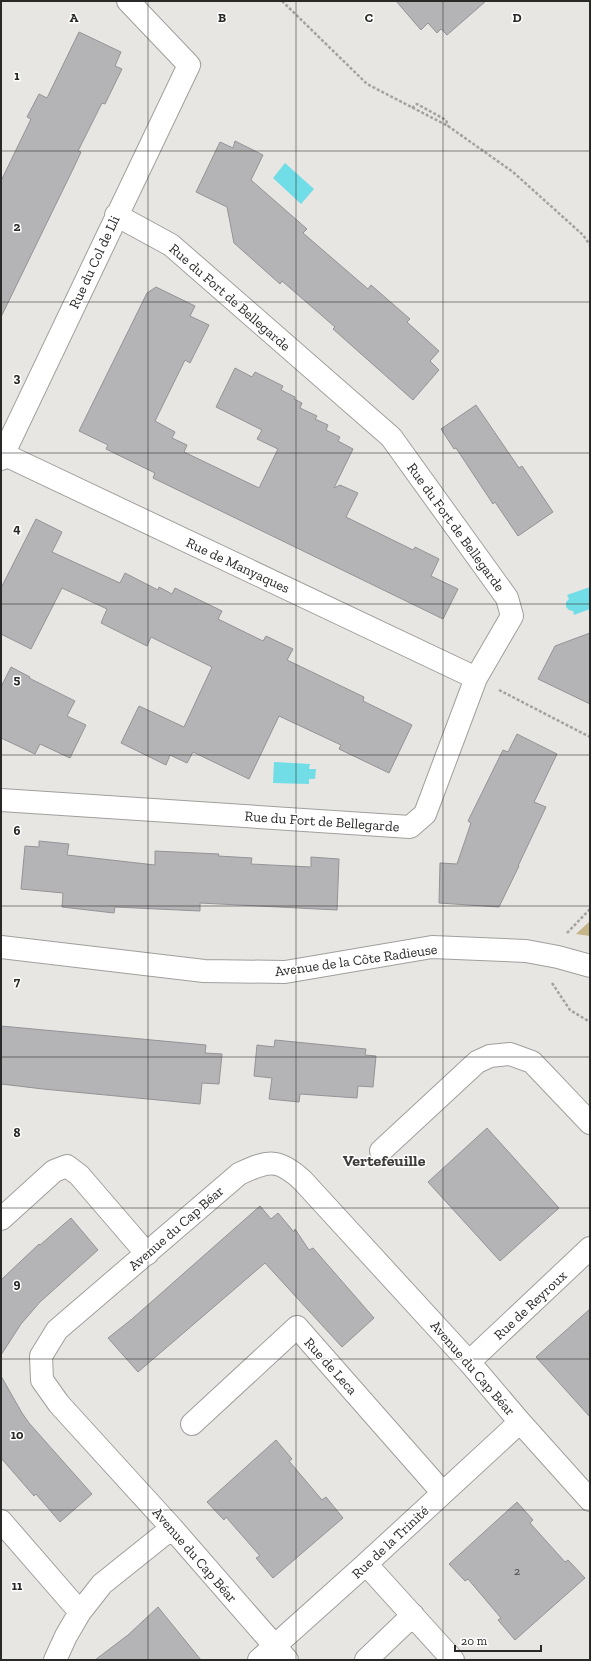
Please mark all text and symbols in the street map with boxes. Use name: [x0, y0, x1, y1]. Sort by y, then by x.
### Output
text: A: [70, 10, 79, 25]
text: B: [218, 10, 226, 25]
text: C: [365, 10, 373, 25]
text: D: [512, 10, 522, 25]
text: 1: [14, 68, 20, 83]
street label: Rue du Col de Lli: [65, 213, 123, 311]
text: 2: [14, 219, 21, 234]
street label: Rue du Fort de Bellegarde: [166, 240, 294, 355]
text: 3: [14, 370, 21, 385]
street label: Rue du Fort de Bellegarde: [403, 460, 508, 595]
text: 4: [13, 521, 21, 536]
street label: Rue de Manyaques: [183, 534, 292, 597]
text: 5: [14, 672, 21, 687]
street label: Rue du Fort de Bellegarde: [244, 808, 400, 835]
text: 6: [14, 823, 21, 838]
street label: Avenue de la Côte Radieuse: [274, 941, 439, 980]
text: 7: [14, 974, 21, 989]
text: 8: [13, 1125, 21, 1140]
district label: Vertefeuille: [343, 1151, 426, 1170]
street label: Avenue du Cap Béar: [125, 1182, 228, 1274]
street label: Rue de Reyroux: [490, 1267, 570, 1344]
text: 9: [14, 1276, 21, 1291]
street label: Avenue du Cap Béar: [427, 1317, 519, 1420]
street label: Rue de Leca: [301, 1334, 361, 1399]
text: 10: [11, 1427, 24, 1442]
street label: Rue de la Trinité: [348, 1502, 433, 1582]
street label: Avenue du Cap Béar: [149, 1504, 241, 1607]
house number: 2: [514, 1564, 520, 1578]
text: 11: [12, 1578, 23, 1593]
scale bar: [455, 1627, 541, 1653]
text: 20 m: [461, 1634, 488, 1648]

